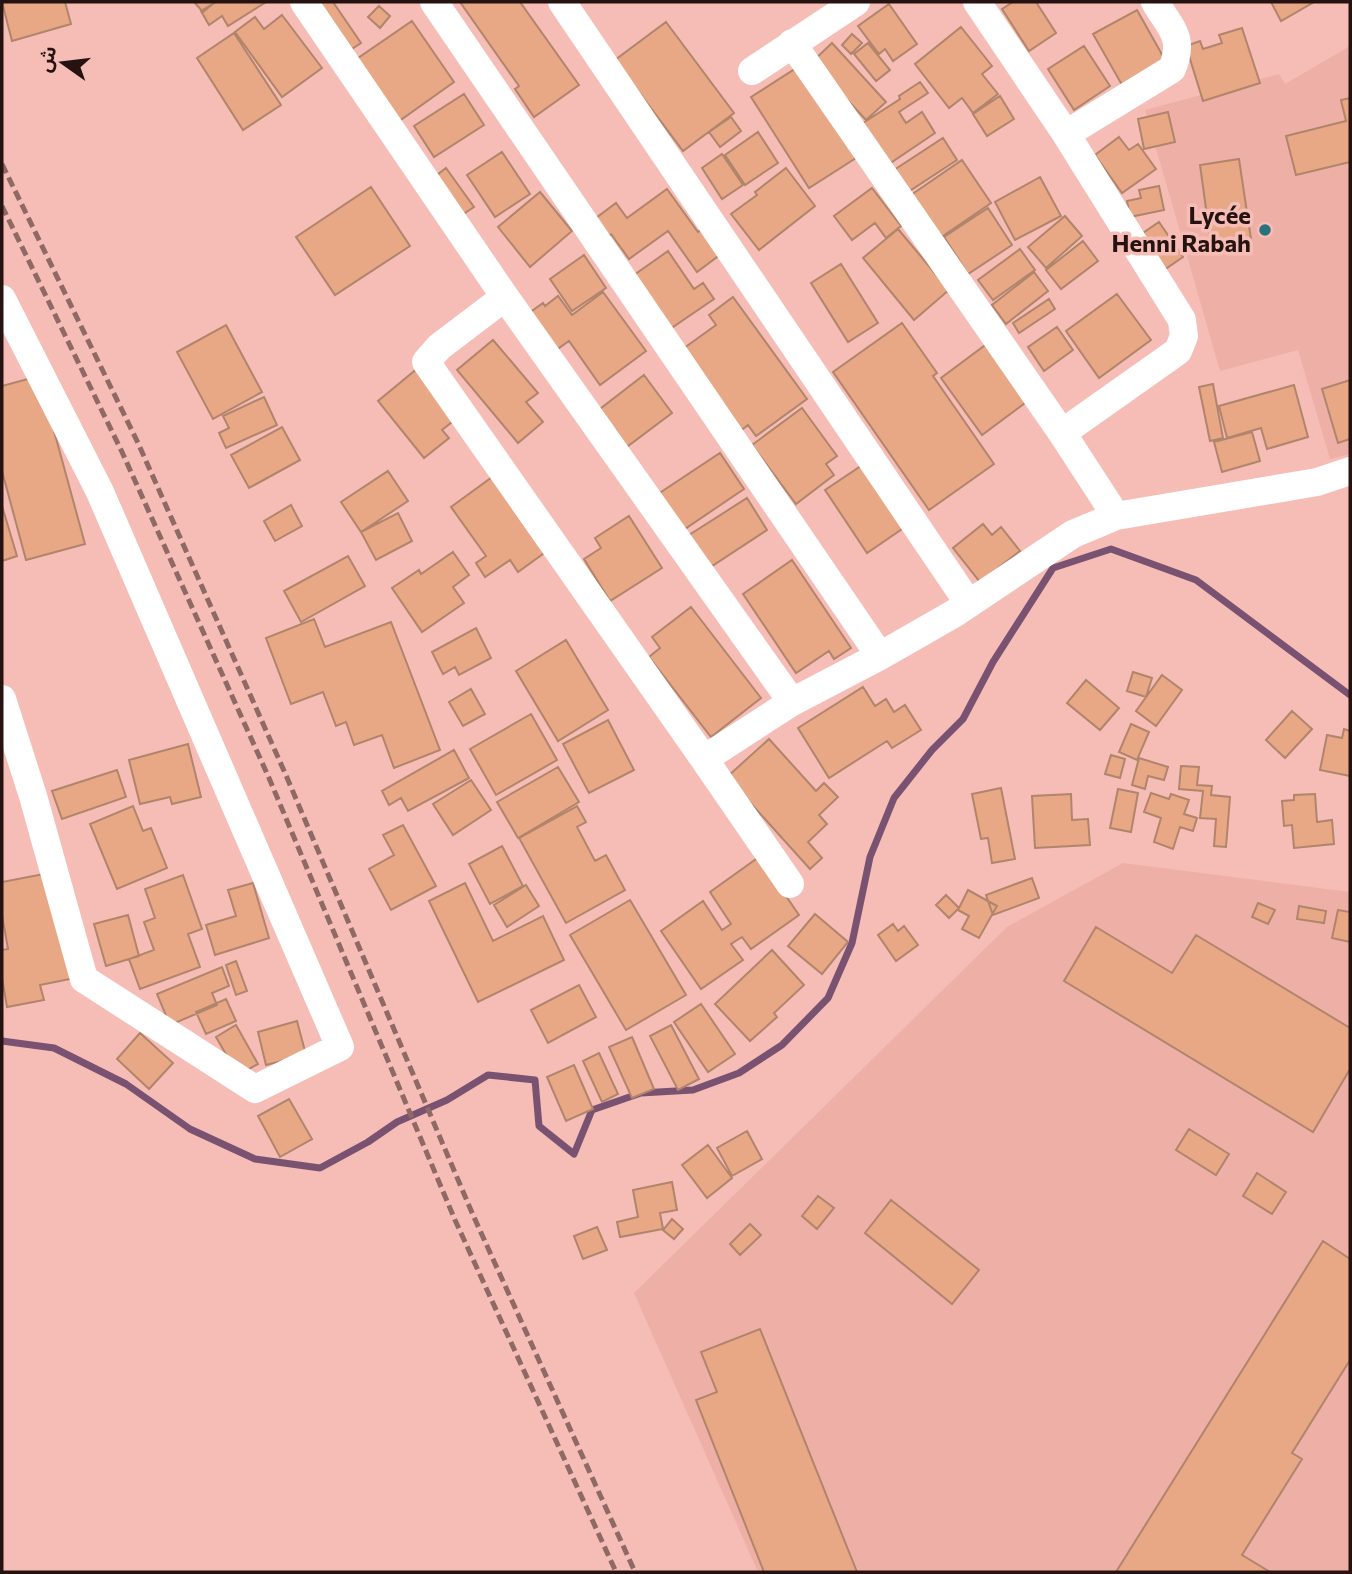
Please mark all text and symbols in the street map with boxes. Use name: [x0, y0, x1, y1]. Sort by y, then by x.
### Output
north arrow: [28, 28, 98, 98]
text: ش: [32, 43, 60, 74]
place label: Lycée Henni Rabah: [1111, 200, 1251, 257]
marker: Lycée Henni Rabah: [1257, 222, 1273, 238]

